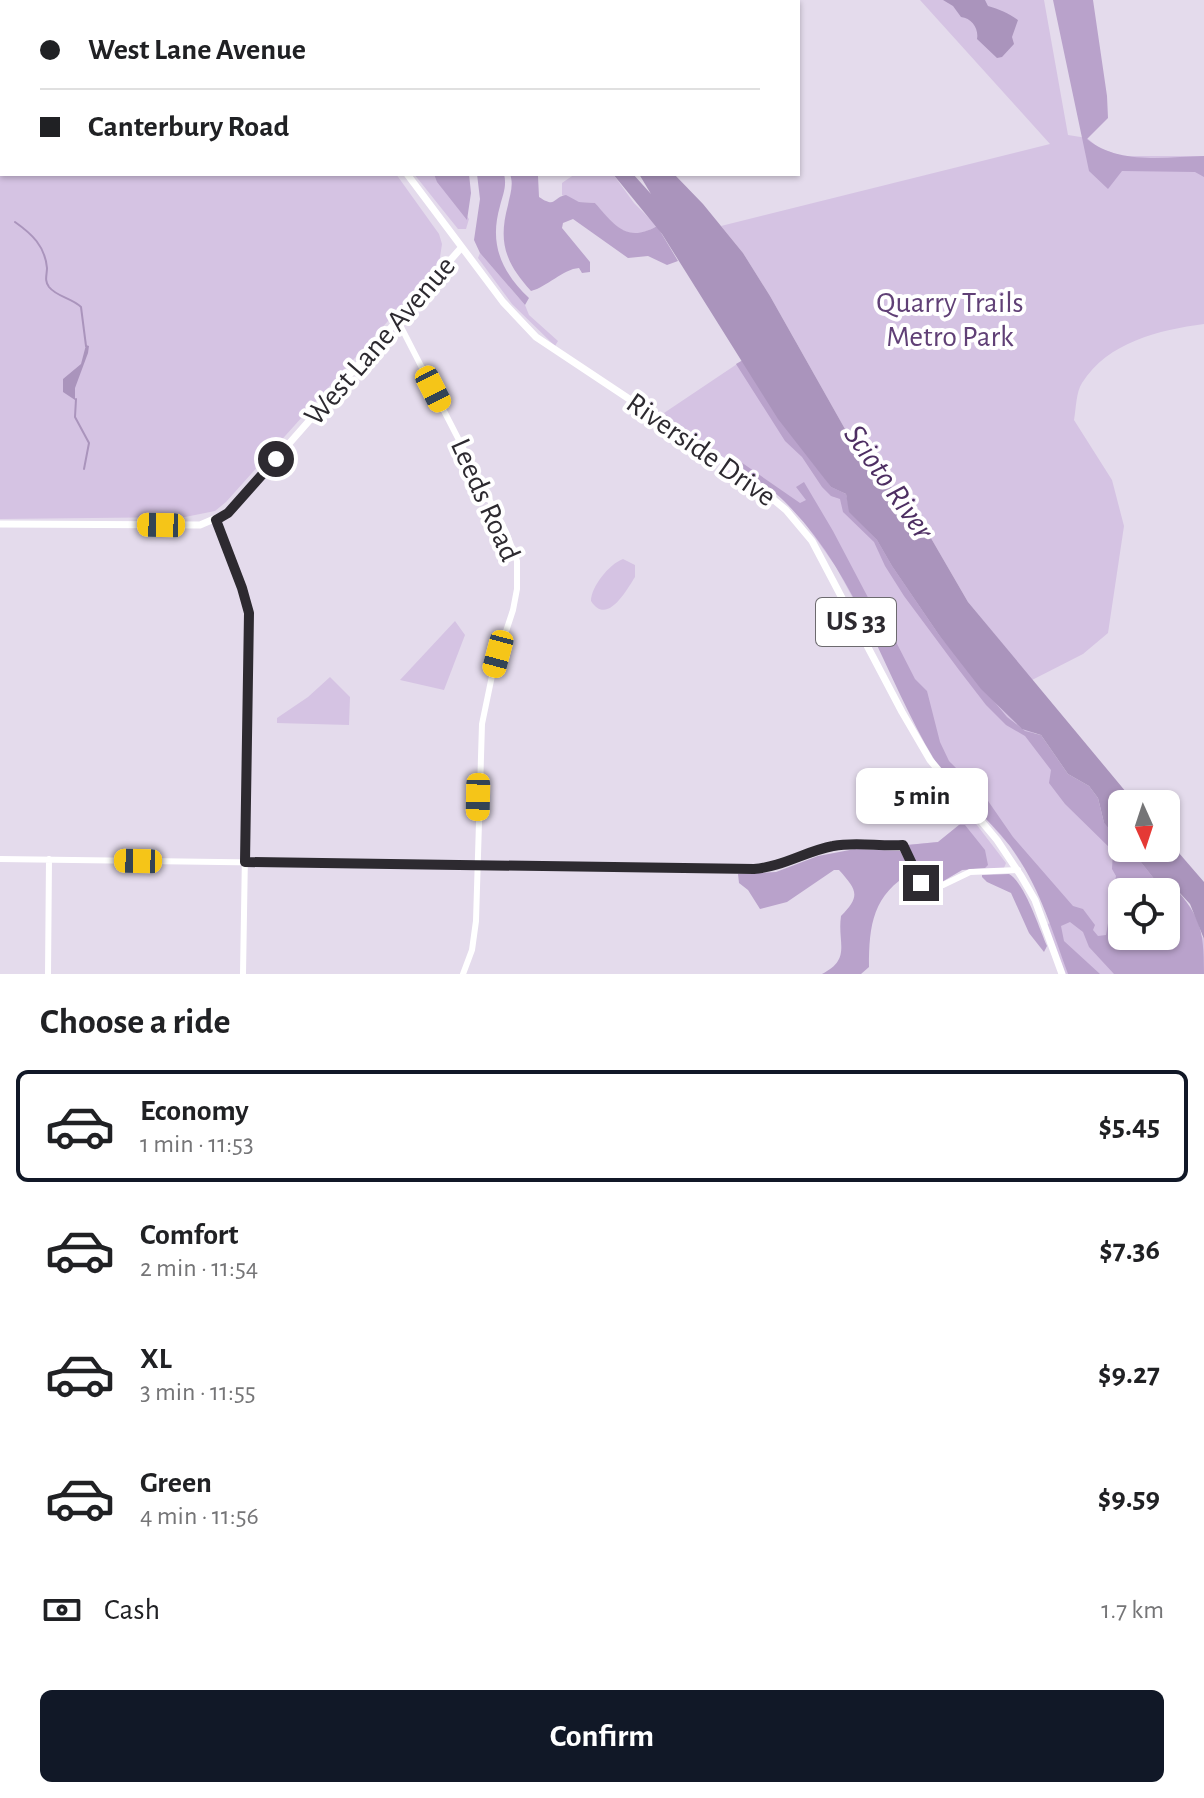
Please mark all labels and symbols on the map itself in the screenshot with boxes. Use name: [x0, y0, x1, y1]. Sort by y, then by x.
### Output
street label: West Lane Avenue: [299, 251, 461, 431]
park label: Quarry Trails Metro Park: [876, 288, 1024, 352]
car: [411, 362, 455, 416]
street label: Riverside Drive: [621, 388, 781, 512]
water label: Scioto River: [838, 419, 941, 546]
street label: Leeds Road: [445, 434, 525, 566]
route start: [258, 441, 294, 477]
car: [137, 513, 185, 537]
road number: US 33: [816, 598, 896, 646]
car: [480, 628, 516, 680]
callout: 5 min: [855, 767, 987, 823]
car: [466, 773, 490, 821]
north arrow: [1108, 790, 1180, 862]
car: [114, 849, 162, 873]
route end: [903, 865, 939, 901]

